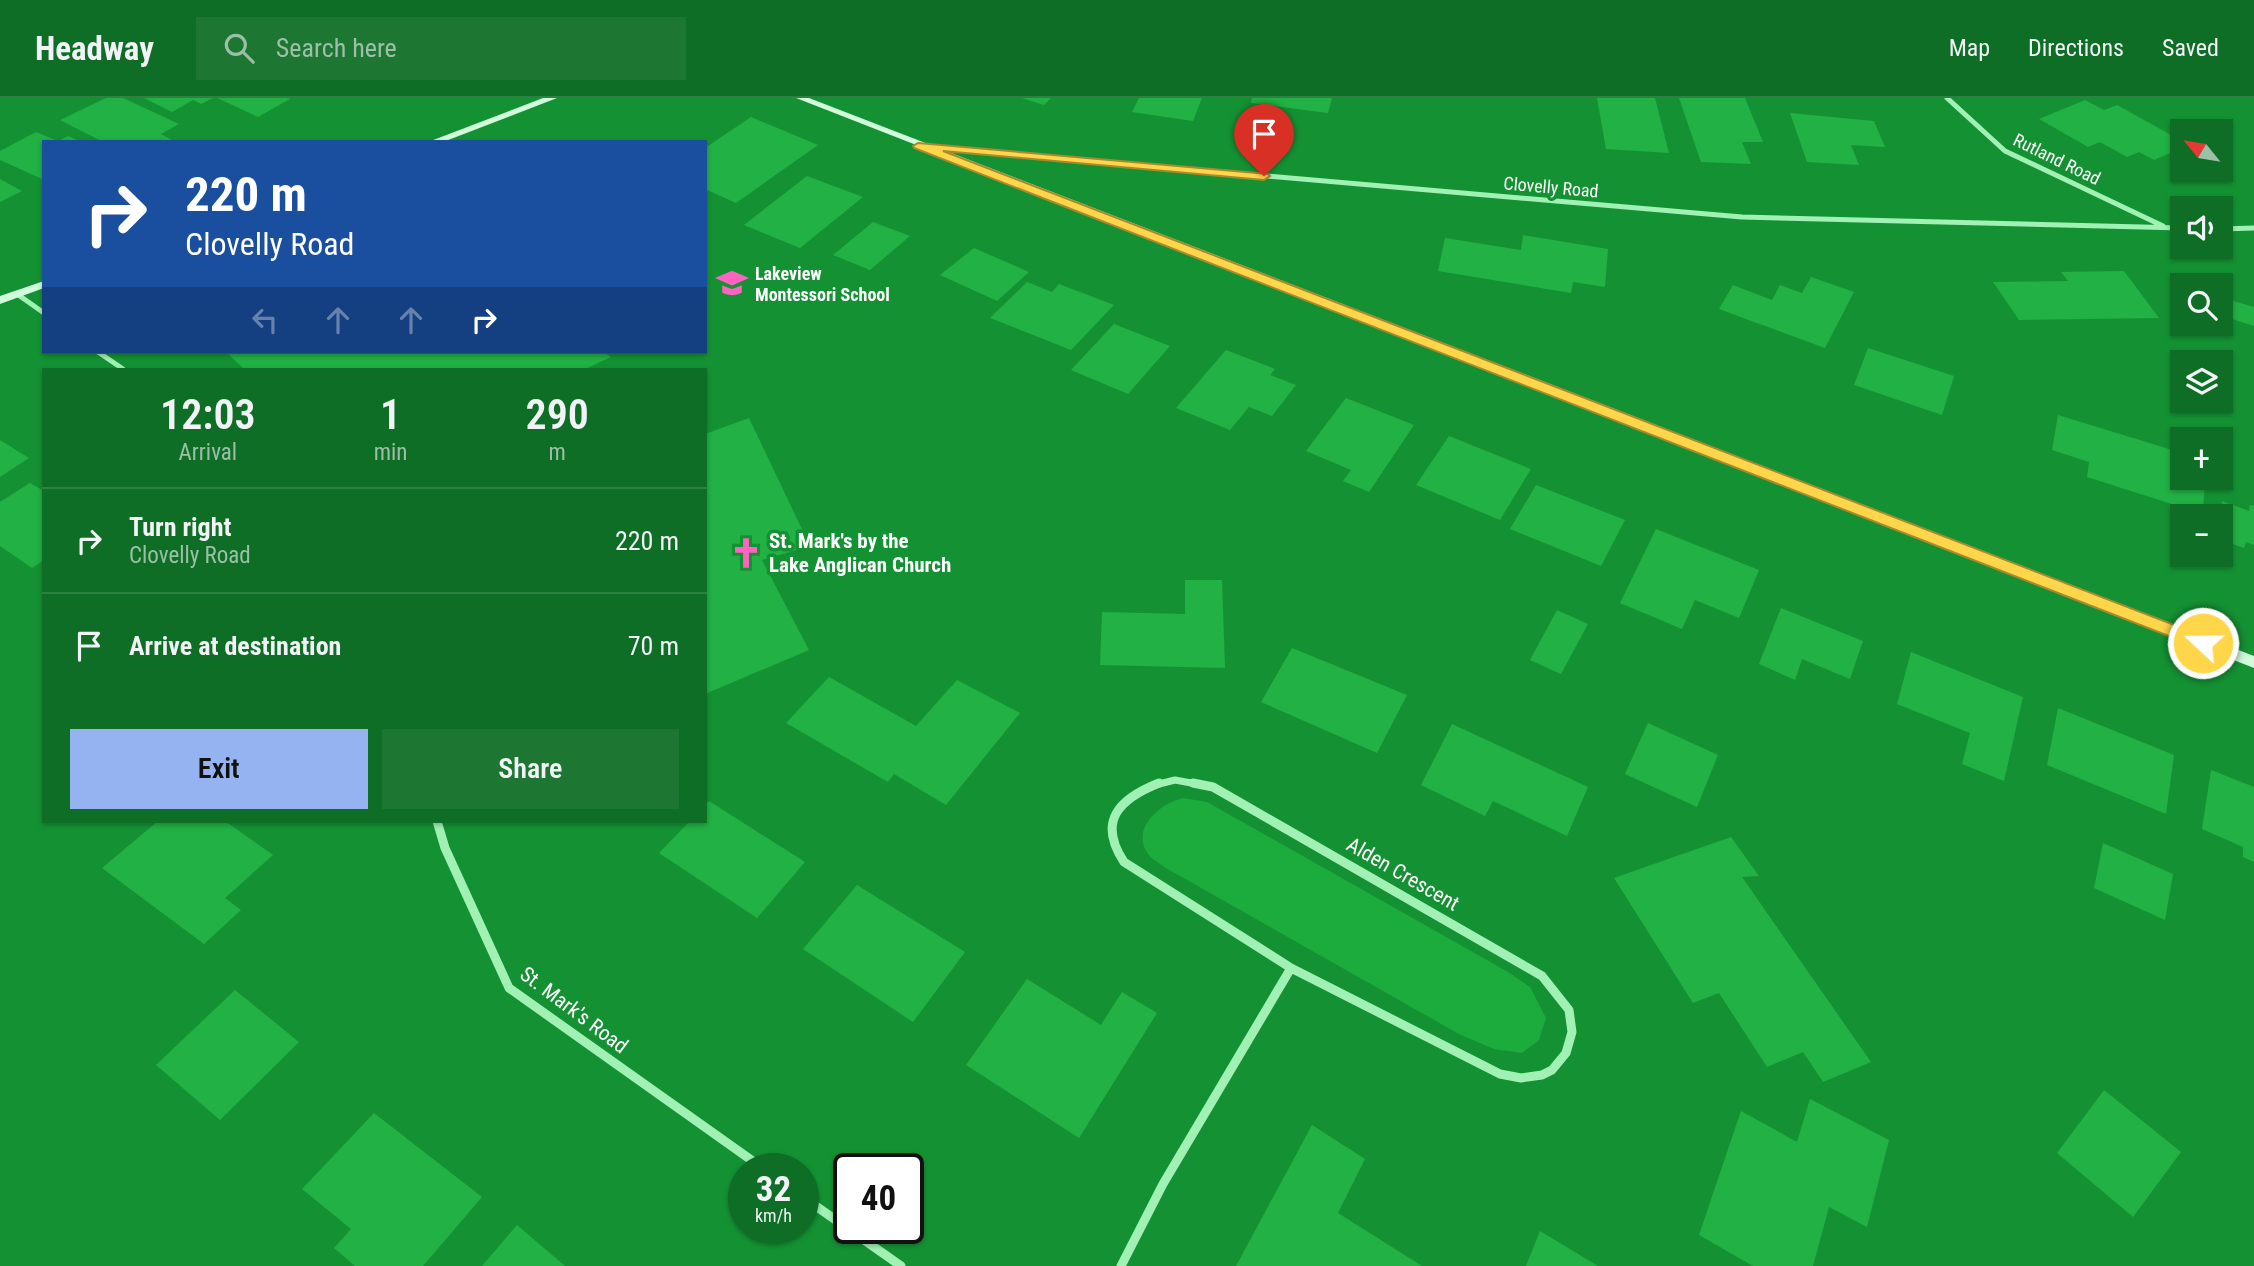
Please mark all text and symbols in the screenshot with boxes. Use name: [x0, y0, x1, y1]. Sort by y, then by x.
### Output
search box: [196, 17, 686, 80]
text: Headway: [35, 29, 154, 68]
icon: search: [220, 29, 258, 67]
text: Search here: [276, 33, 397, 63]
text: Map: [1949, 34, 1990, 62]
text: Directions: [2028, 34, 2124, 62]
text: Saved: [2162, 34, 2219, 62]
pin: [1234, 104, 1294, 176]
icon: arrive: [1245, 115, 1283, 153]
north arrow: [2170, 119, 2233, 182]
map controls: [2170, 119, 2233, 567]
street label: Rutland Road: [2010, 129, 2104, 189]
text: 220 m: [185, 166, 307, 223]
icon: right: [70, 168, 161, 259]
street label: Clovelly Road: [1503, 172, 1599, 202]
button: sound: [2170, 196, 2233, 259]
text: Clovelly Road: [185, 225, 354, 263]
place label: Lakeview Montessori School: [755, 263, 890, 305]
school or university icon: Lakeview Montessori School: [715, 266, 749, 300]
button: search: [2170, 273, 2233, 336]
icon: left: [246, 301, 284, 339]
icon: ahead: [319, 301, 357, 339]
icon: ahead: [392, 301, 430, 339]
icon: right: [465, 301, 503, 339]
button: layers: [2170, 350, 2233, 413]
text: 12:03: [160, 390, 256, 439]
text: 1: [380, 390, 401, 439]
text: 290: [526, 390, 589, 439]
button: +: [2170, 427, 2233, 490]
text: Arrival: [179, 439, 237, 466]
text: min: [374, 439, 407, 466]
text: m: [549, 439, 566, 466]
button: −: [2170, 504, 2233, 567]
text: Turn right: [129, 512, 231, 542]
icon: right: [70, 522, 108, 560]
text: 220 m: [615, 526, 679, 556]
place label: St. Mark's by the Lake Anglican Church: [769, 529, 951, 577]
church icon: St. Mark's by the Lake Anglican Church: [729, 536, 763, 570]
text: Clovelly Road: [129, 542, 251, 569]
position arrow: [2166, 606, 2240, 680]
icon: arrive: [70, 627, 108, 665]
text: Arrive at destination: [129, 631, 341, 661]
text: 70 m: [628, 631, 679, 661]
button: Exit: [70, 729, 368, 809]
button: Share: [382, 729, 679, 809]
street label: Alden Crescent: [1343, 832, 1463, 916]
street label: St. Mark's Road: [515, 962, 633, 1058]
speed limit sign: 40: [833, 1153, 924, 1244]
text: 32: [756, 1169, 791, 1210]
text: km/h: [755, 1205, 792, 1226]

